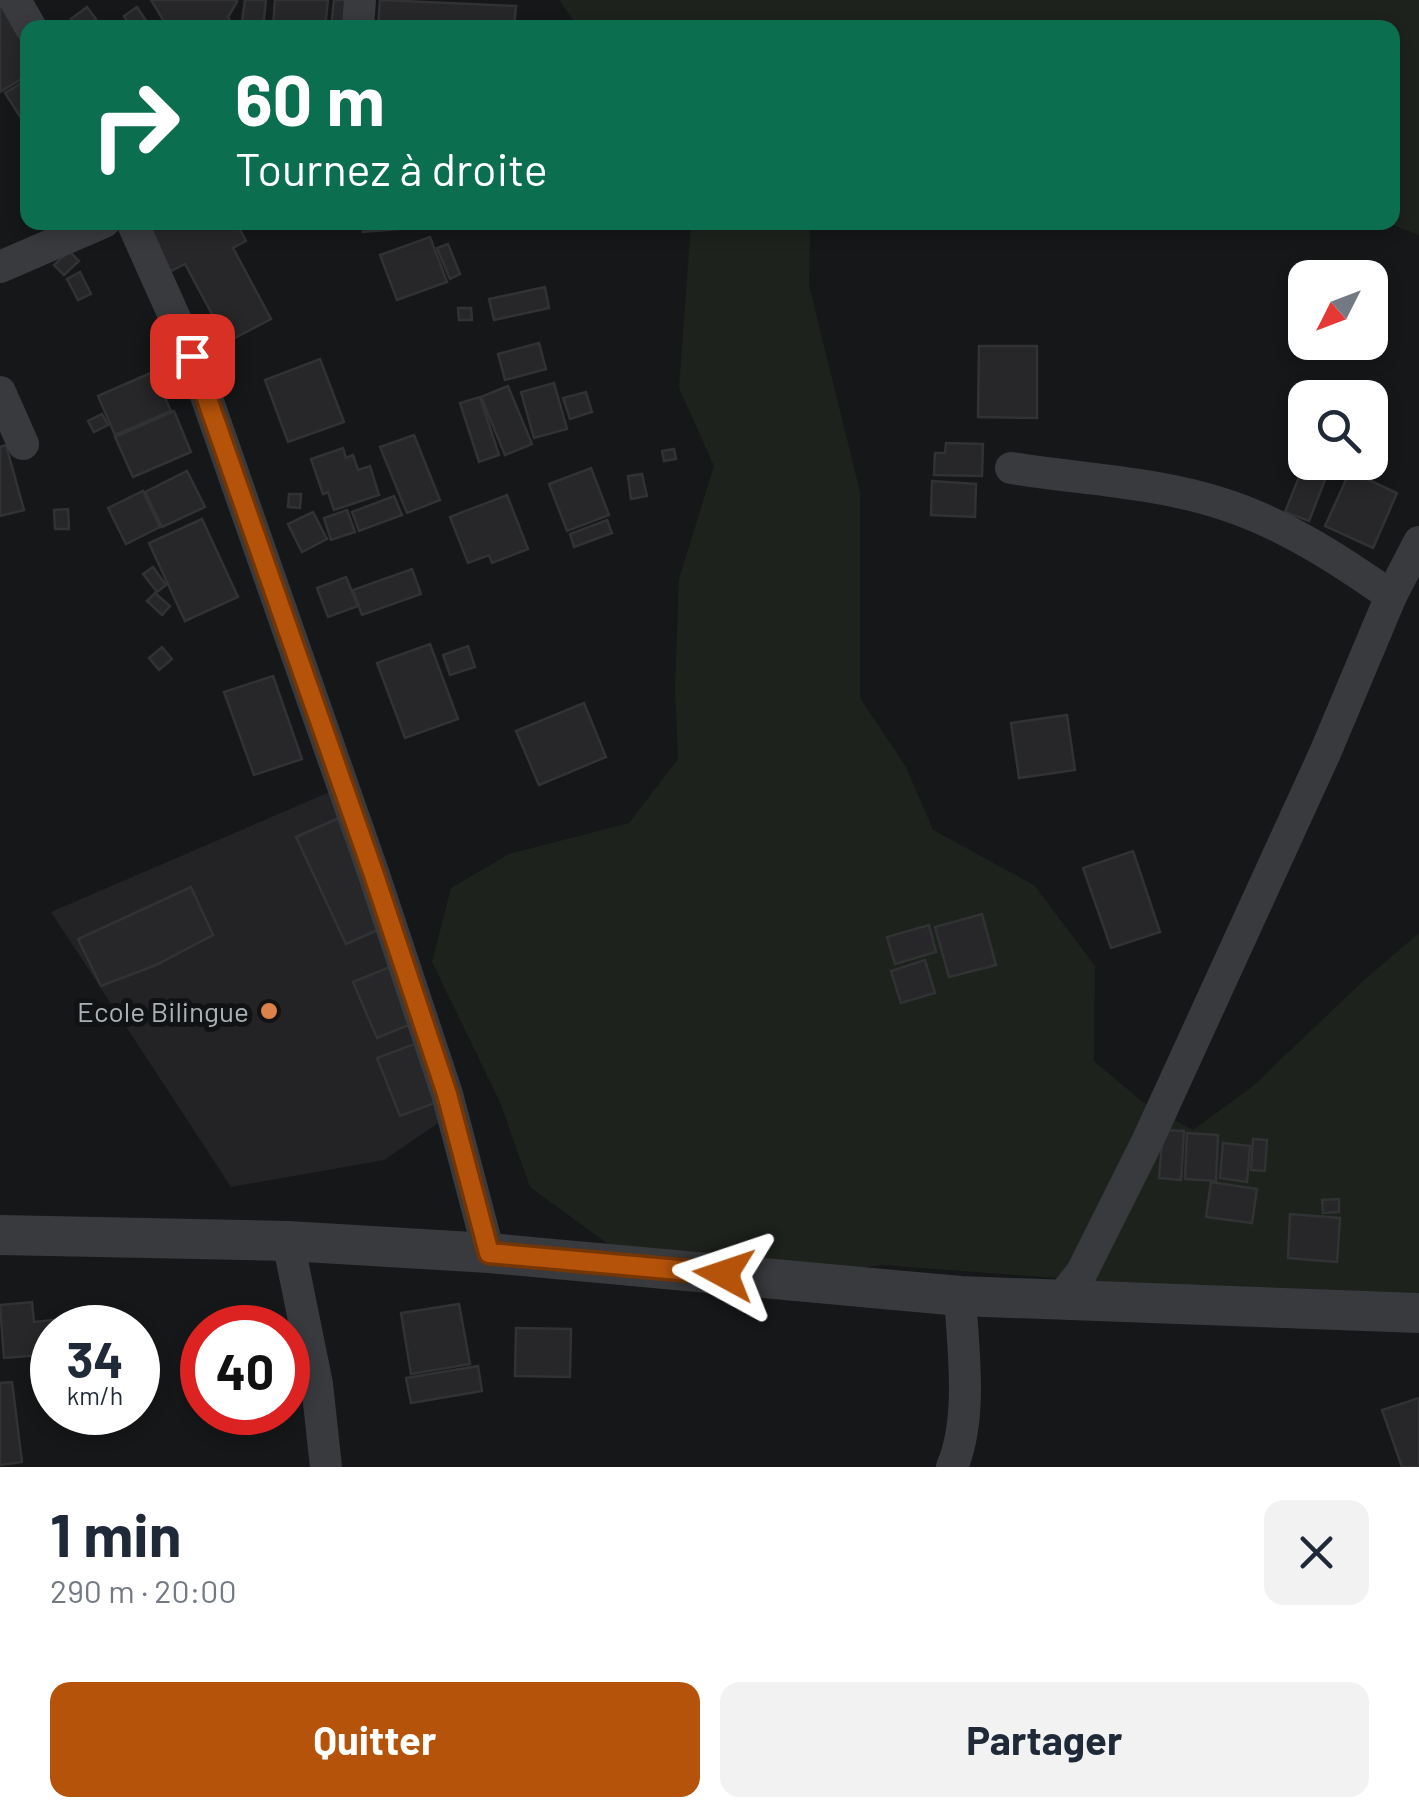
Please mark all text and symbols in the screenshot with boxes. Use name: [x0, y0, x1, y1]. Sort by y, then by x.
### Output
text: 60 m: [235, 56, 385, 140]
icon: right: [70, 60, 200, 190]
text: Tournez à droite: [235, 141, 548, 195]
north arrow: [1288, 260, 1388, 360]
map controls: [1288, 260, 1388, 480]
pin: [150, 314, 235, 399]
icon: arrive: [165, 329, 220, 384]
button: search: [1288, 380, 1388, 480]
place label: Ecole Bilingue: [77, 994, 249, 1028]
marker: Ecole Bilingue: [258, 1000, 280, 1022]
position arrow: [672, 1222, 776, 1326]
speed limit sign: 40: [180, 1305, 310, 1435]
text: 34: [66, 1328, 124, 1388]
text: km/h: [67, 1380, 123, 1410]
text: 1 min: [50, 1497, 181, 1569]
button: close: [1264, 1500, 1369, 1605]
text: 290 m · 20:00: [50, 1571, 237, 1609]
button: Quitter: [50, 1682, 700, 1797]
button: Partager: [720, 1682, 1369, 1797]

